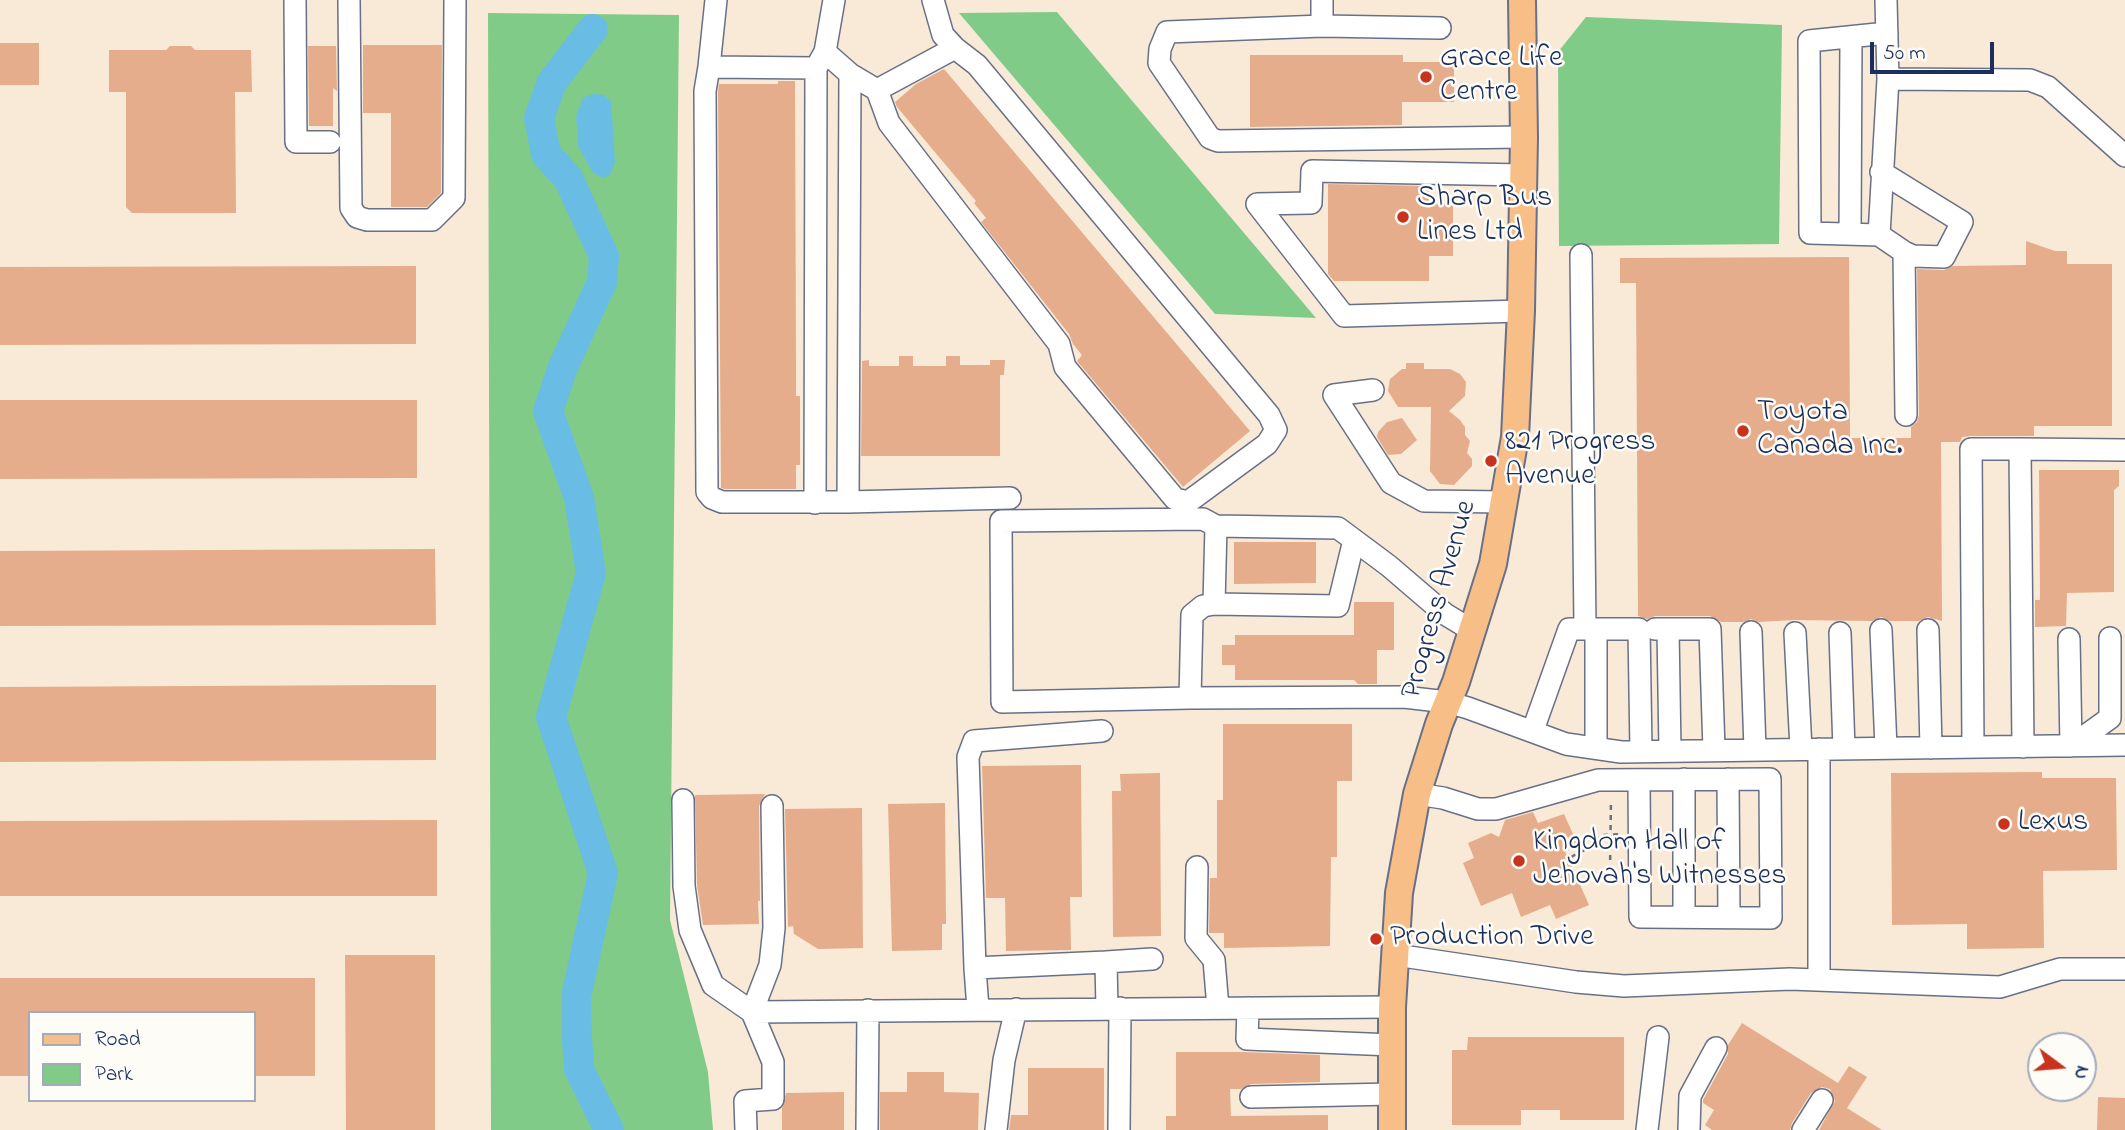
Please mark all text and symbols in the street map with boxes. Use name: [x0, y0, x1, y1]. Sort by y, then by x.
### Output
scale bar: [1873, 28, 1997, 72]
text: 50 m: [1883, 39, 1926, 69]
place label: Grace Life Centre: [1440, 42, 1562, 112]
marker: Grace Life Centre: [1418, 69, 1434, 85]
place label: Sharp Bus Lines Ltd: [1417, 182, 1552, 252]
marker: Sharp Bus Lines Ltd: [1395, 209, 1411, 225]
place label: Toyota Canada Inc.: [1757, 396, 1902, 466]
marker: Toyota Canada Inc.: [1735, 423, 1751, 439]
place label: 821 Progress Avenue: [1505, 426, 1655, 496]
marker: 821 Progress Avenue: [1483, 453, 1499, 469]
street label: Progress Avenue: [1396, 497, 1486, 703]
place label: Lexus: [2018, 806, 2088, 842]
marker: Lexus: [1996, 816, 2012, 832]
place label: Kingdom Hall of Jehovah's Witnesses: [1533, 826, 1787, 896]
marker: Kingdom Hall of Jehovah's Witnesses: [1511, 853, 1527, 869]
place label: Production Drive: [1390, 921, 1594, 957]
marker: Production Drive: [1368, 931, 1384, 947]
legend: [28, 1011, 256, 1102]
text: Road: [95, 1025, 141, 1055]
north arrow: [2027, 1032, 2097, 1102]
text: Park: [95, 1060, 133, 1090]
text: N: [2066, 1062, 2095, 1082]

